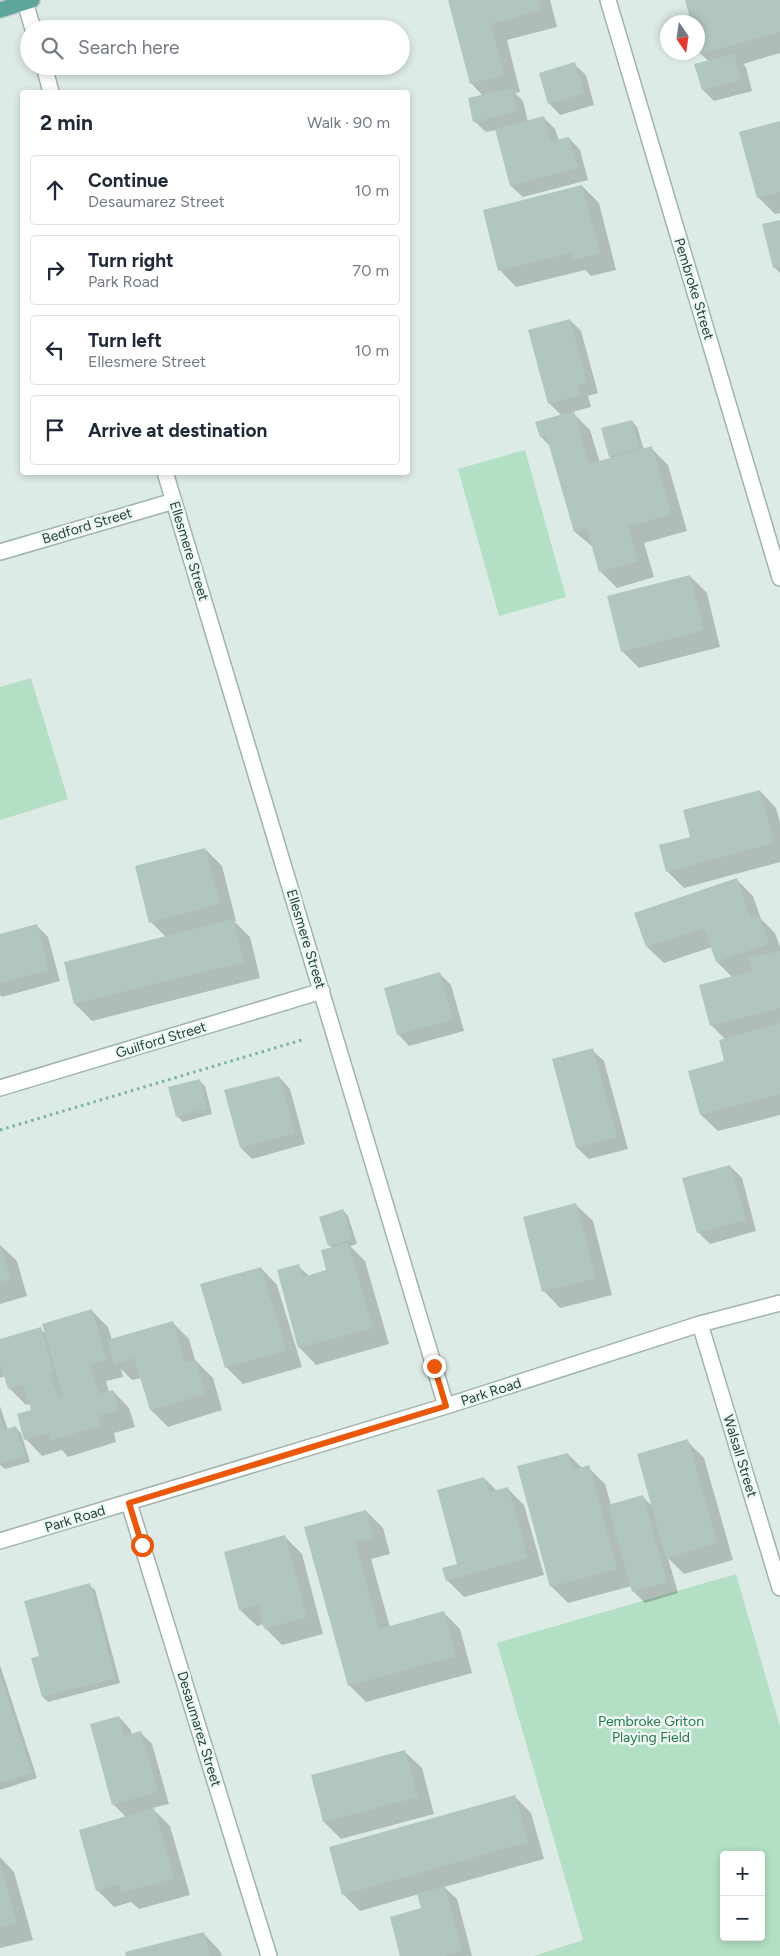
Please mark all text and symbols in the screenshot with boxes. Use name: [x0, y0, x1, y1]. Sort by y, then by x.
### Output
north arrow: [660, 15, 705, 60]
search box: [20, 20, 410, 75]
icon: search: [38, 34, 66, 62]
text: Search here: [78, 36, 180, 59]
text: 2 min: [40, 110, 93, 135]
text: Walk · 90 m: [307, 113, 390, 132]
text: Continue: [88, 169, 168, 192]
icon: ahead: [41, 176, 69, 204]
text: 10 m: [355, 181, 389, 200]
text: Desaumarez Street: [88, 192, 225, 211]
street label: Pembroke Street: [670, 236, 718, 342]
text: Turn right: [88, 249, 174, 272]
icon: right: [41, 256, 69, 284]
text: 70 m: [353, 261, 389, 280]
text: Park Road: [88, 272, 159, 291]
text: Turn left: [88, 329, 162, 352]
icon: left: [41, 336, 69, 364]
text: 10 m: [355, 341, 389, 360]
text: Ellesmere Street: [88, 352, 206, 371]
icon: arrive: [41, 416, 69, 444]
text: Arrive at destination: [88, 419, 267, 442]
street label: Ellesmere Street: [166, 499, 212, 603]
street label: Bedford Street: [40, 504, 134, 548]
street label: Ellesmere Street: [283, 887, 329, 991]
street label: Guilford Street: [114, 1018, 208, 1062]
route end: [423, 1355, 446, 1378]
street label: Park Road: [459, 1374, 523, 1410]
street label: Walsall Street: [719, 1413, 761, 1499]
street label: Park Road: [43, 1502, 107, 1536]
route start: [131, 1534, 154, 1557]
street label: Desaumarez Street: [173, 1669, 225, 1789]
park label: Pembroke Griton Playing Field: [598, 1713, 704, 1746]
map controls: [720, 1851, 765, 1941]
button: +: [720, 1851, 765, 1896]
button: −: [720, 1896, 765, 1941]

